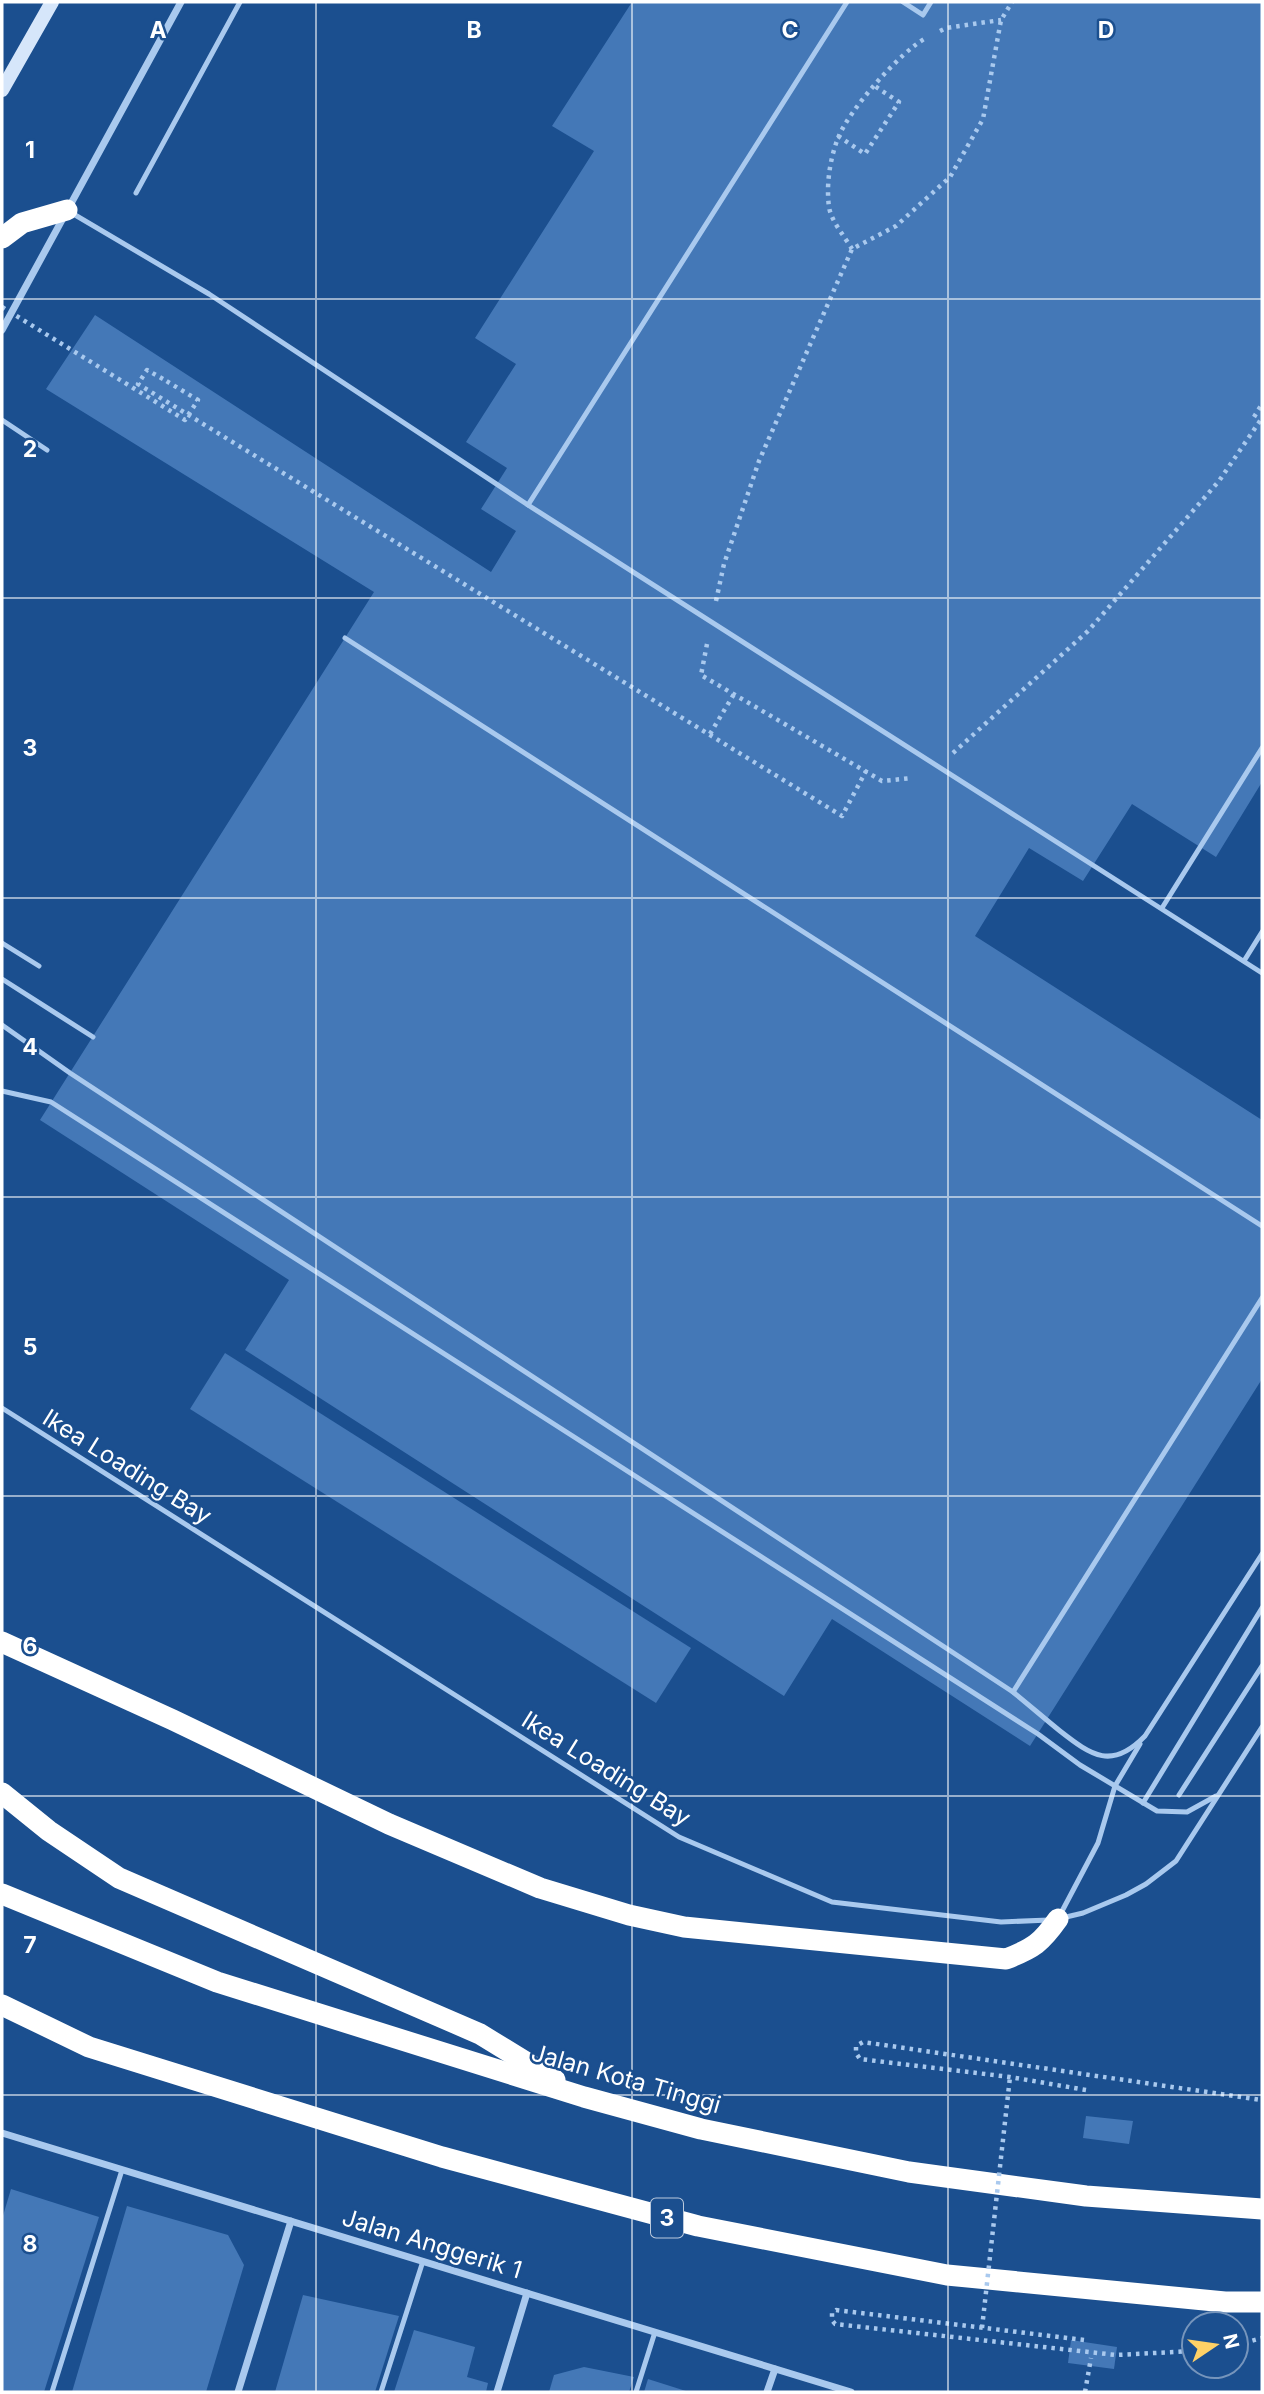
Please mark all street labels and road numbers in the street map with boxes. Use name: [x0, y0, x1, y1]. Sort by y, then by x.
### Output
street label: Ikea Loading Bay: [37, 1403, 217, 1530]
street label: Ikea Loading Bay: [516, 1705, 696, 1832]
street label: Jalan Kota Tinggi: [528, 2038, 724, 2119]
road number: 3: [651, 2198, 683, 2238]
street label: Jalan Anggerik 1: [339, 2202, 526, 2285]

